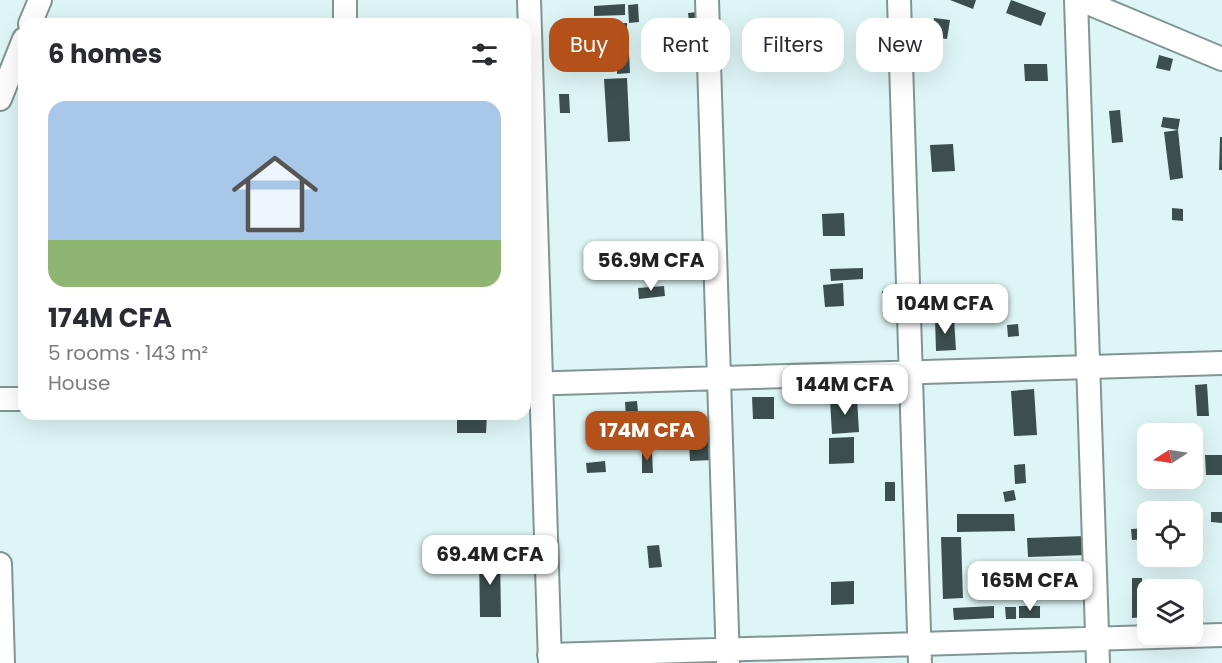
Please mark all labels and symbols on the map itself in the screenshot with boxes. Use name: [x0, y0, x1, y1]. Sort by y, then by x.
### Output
pin: 56.9M CFA: [582, 241, 720, 292]
pin: 104M CFA: [883, 284, 1007, 335]
pin: 144M CFA: [783, 365, 907, 416]
pin: 174M CFA: [585, 411, 709, 462]
north arrow: [1137, 423, 1203, 489]
pin: 69.4M CFA: [421, 535, 559, 586]
pin: 165M CFA: [968, 561, 1092, 612]

